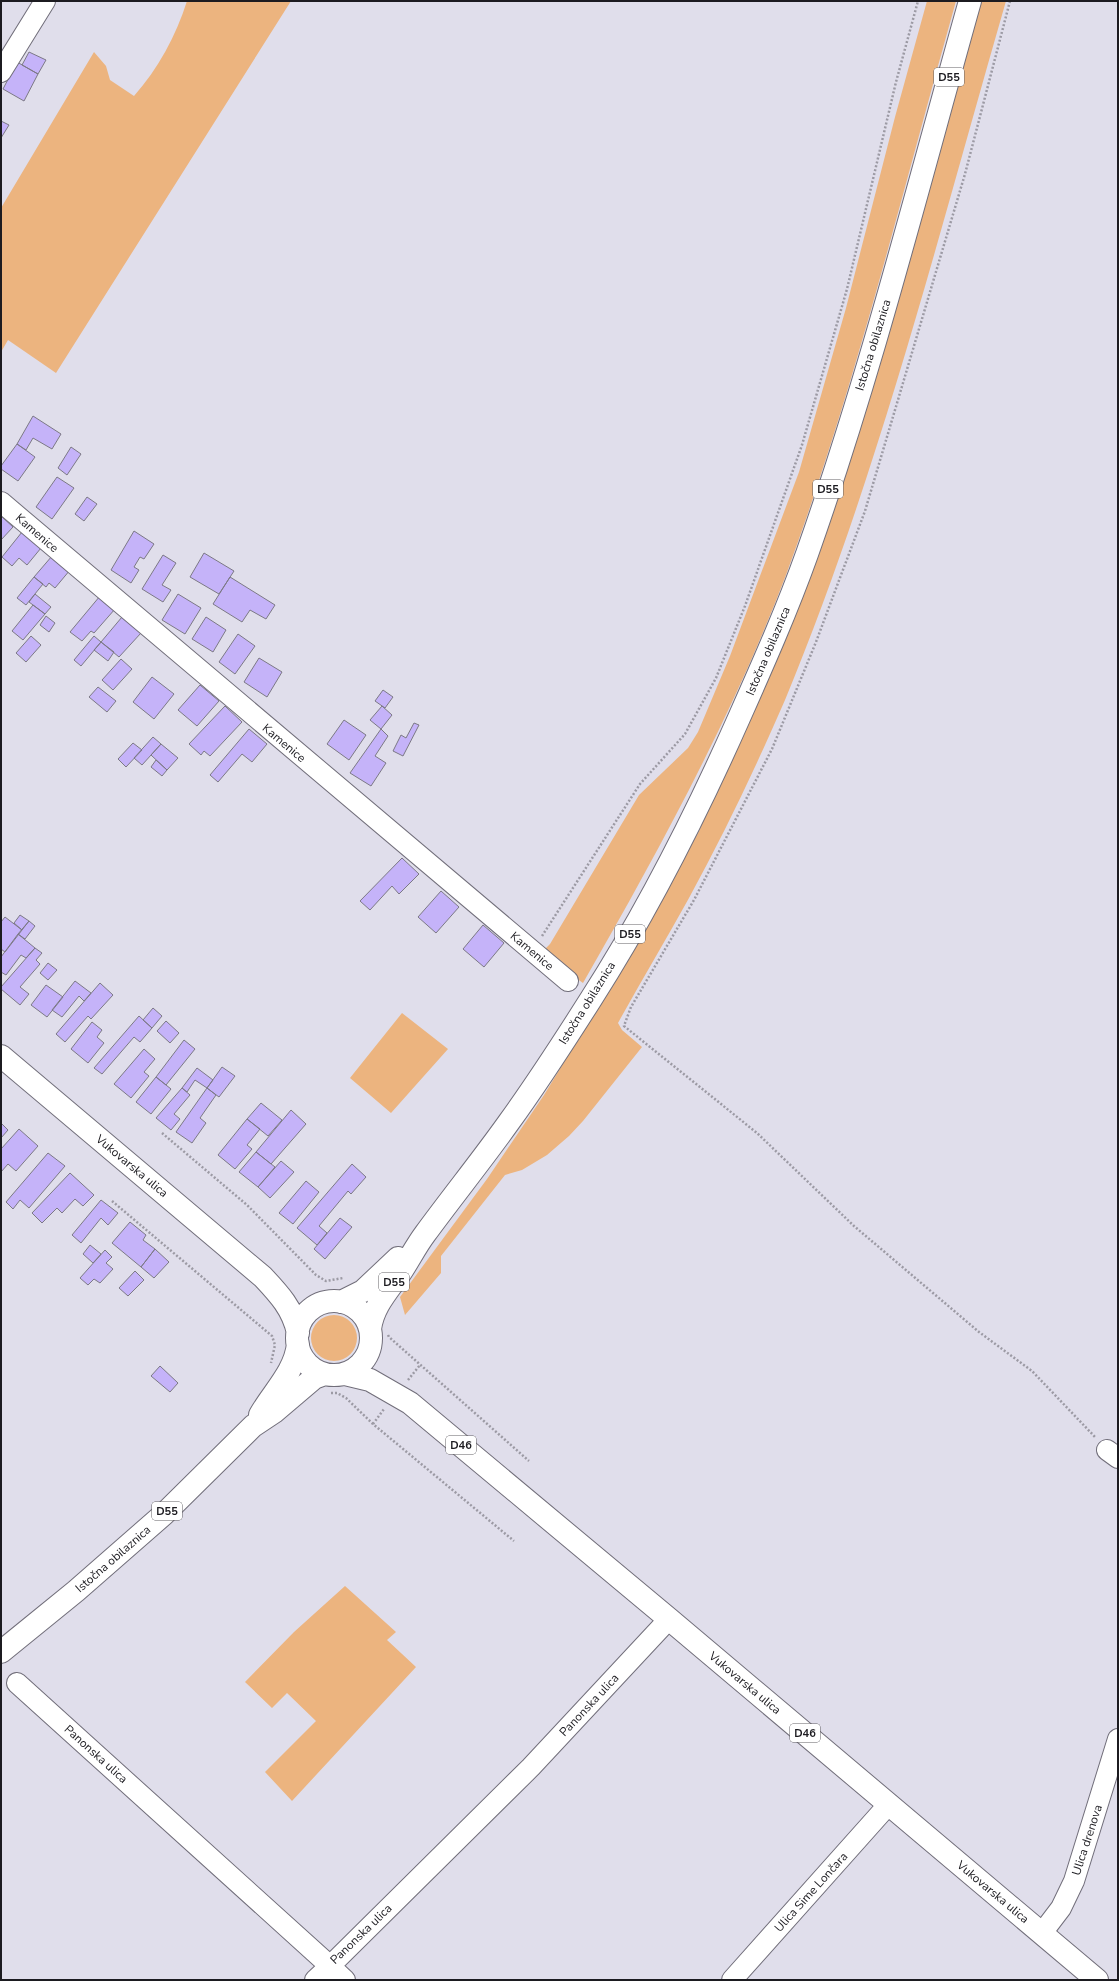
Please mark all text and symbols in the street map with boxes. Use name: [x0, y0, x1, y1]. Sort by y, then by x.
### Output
road number: D55: [934, 68, 964, 86]
street label: Istočna obilaznica: [851, 297, 895, 393]
road number: D55: [813, 480, 843, 498]
street label: Kamenice: [12, 510, 62, 556]
street label: Istočna obilaznica: [742, 604, 794, 698]
street label: Kamenice: [259, 720, 309, 766]
road number: D55: [615, 925, 645, 943]
street label: Kamenice: [507, 928, 557, 974]
street label: Istočna obilaznica: [555, 959, 619, 1047]
street label: Vukovarska ulica: [92, 1130, 171, 1201]
road number: D55: [379, 1273, 409, 1291]
road number: D46: [446, 1436, 476, 1454]
road number: D55: [152, 1502, 182, 1520]
street label: Istočna obilaznica: [72, 1522, 154, 1596]
street label: Vukovarska ulica: [705, 1647, 784, 1718]
street label: Panonska ulica: [556, 1670, 622, 1740]
street label: Panonska ulica: [61, 1721, 131, 1787]
road number: D46: [790, 1724, 820, 1742]
street label: Ulica drenova: [1068, 1803, 1106, 1877]
street label: Ulica Sime Lončara: [771, 1849, 851, 1935]
street label: Vukovarska ulica: [953, 1856, 1032, 1927]
street label: Panonska ulica: [327, 1900, 395, 1968]

